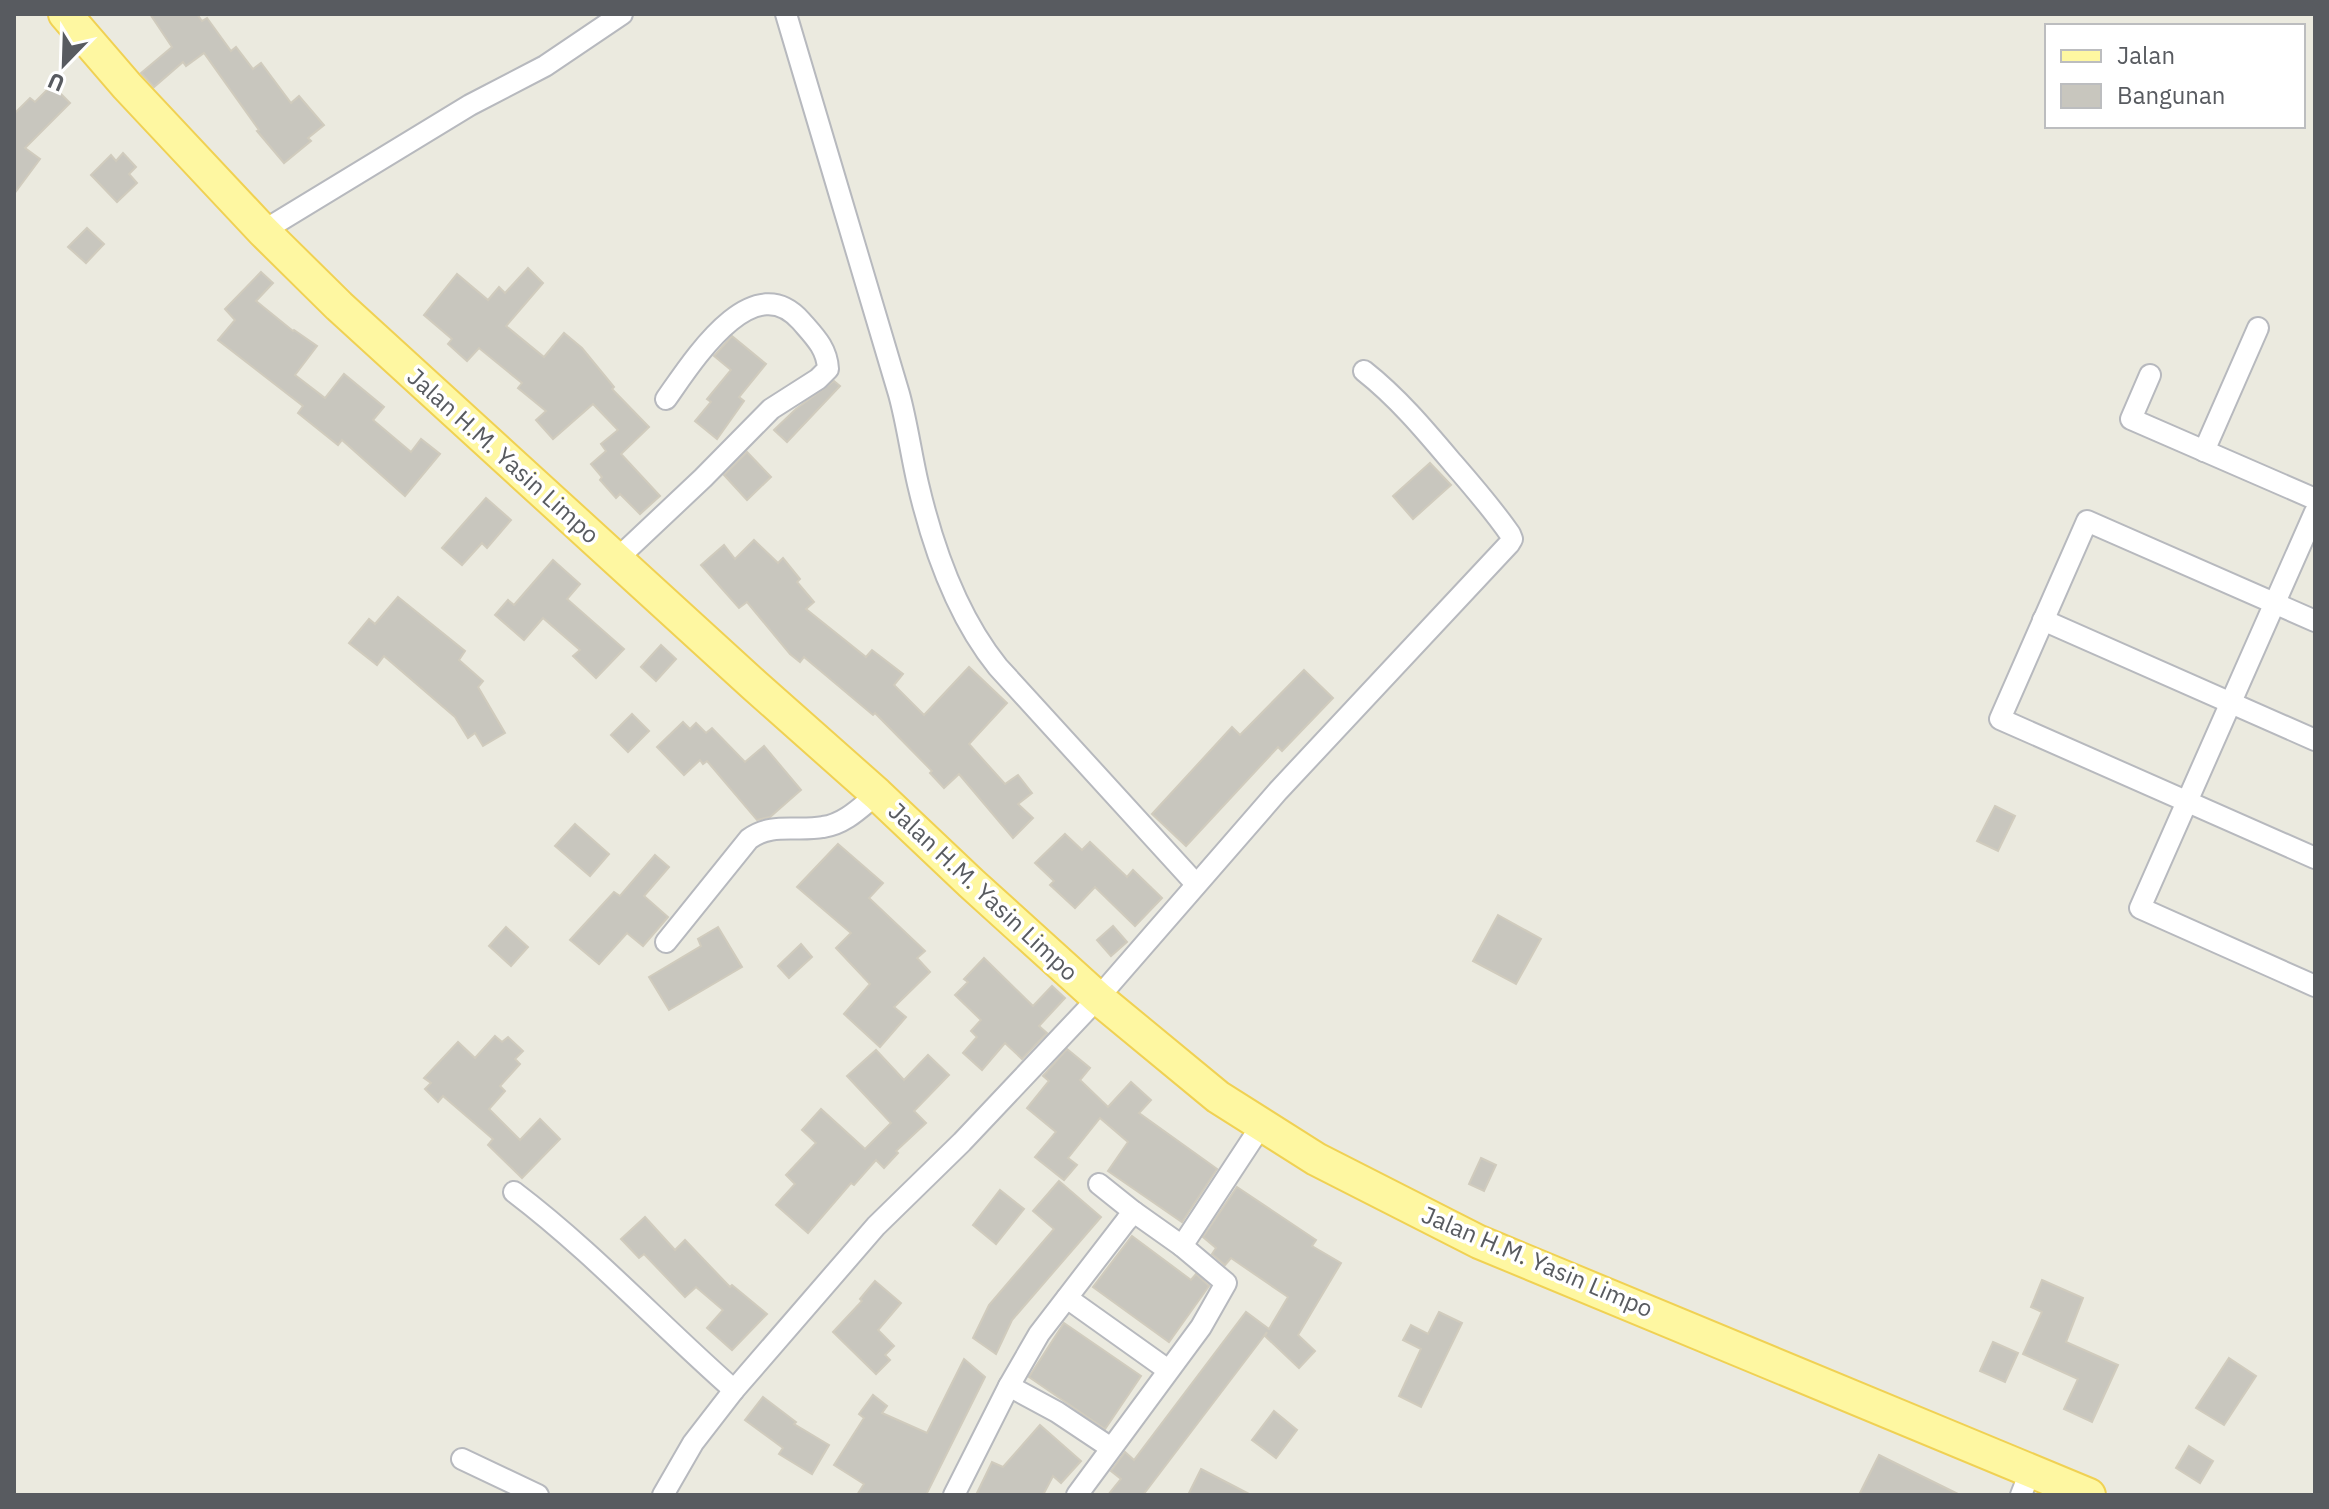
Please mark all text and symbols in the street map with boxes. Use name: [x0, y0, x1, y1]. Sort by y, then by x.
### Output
north arrow: [24, 24, 104, 104]
legend: [2045, 24, 2305, 128]
text: Jalan: [2117, 39, 2175, 71]
text: U: [43, 67, 69, 99]
text: Bangunan: [2117, 79, 2225, 111]
street label: Jalan H.M. Yasin Limpo: [401, 360, 607, 550]
street label: Jalan H.M. Yasin Limpo: [882, 795, 1085, 988]
street label: Jalan H.M. Yasin Limpo: [1417, 1198, 1658, 1324]

